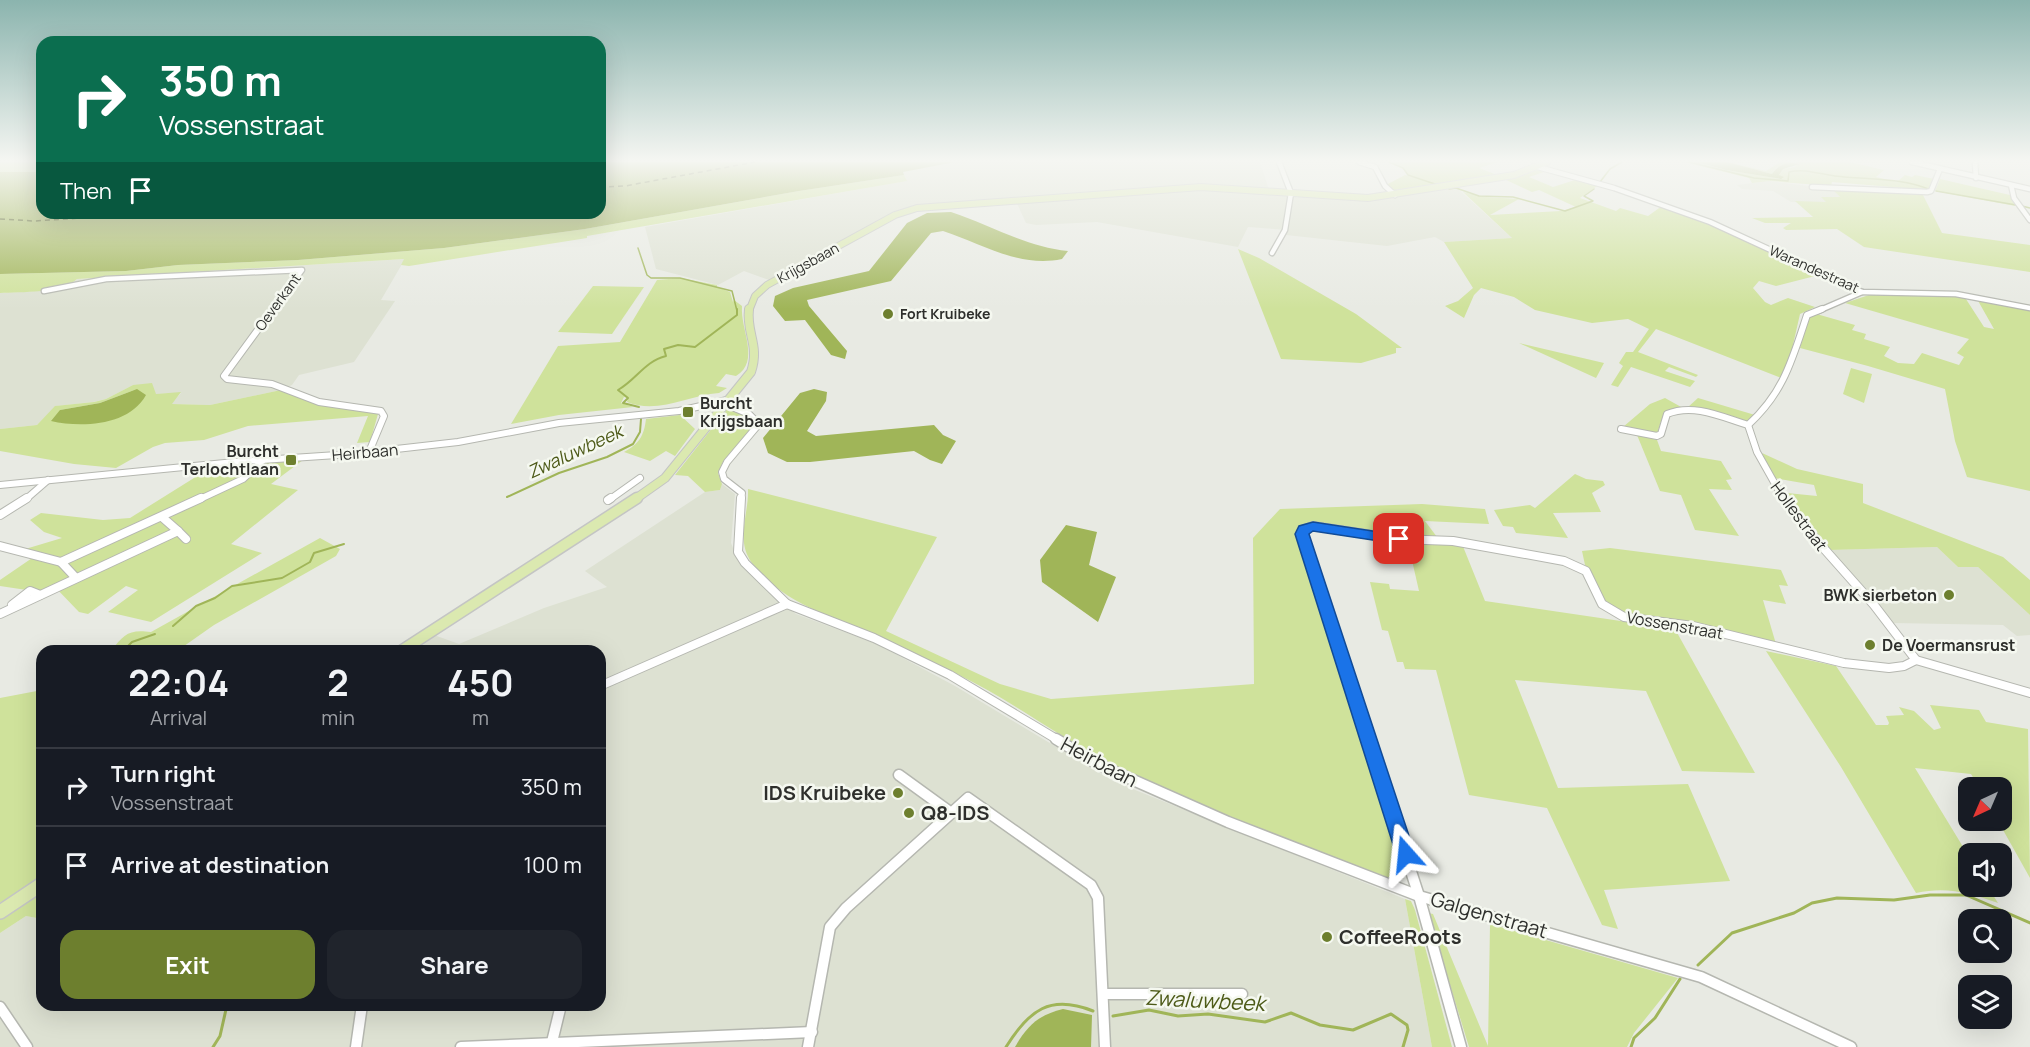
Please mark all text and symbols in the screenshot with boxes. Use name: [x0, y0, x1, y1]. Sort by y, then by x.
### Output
text: 350 m: [159, 51, 282, 109]
icon: right: [60, 60, 138, 138]
text: Vossenstraat: [159, 106, 324, 143]
icon: arrive: [124, 174, 157, 207]
text: Then: [60, 176, 112, 206]
street label: Krijgsbaan: [773, 238, 842, 287]
street label: Warandestraat: [1766, 240, 1862, 297]
street label: Oeverkant: [250, 269, 305, 334]
place label: Fort Kruibeke: [900, 304, 990, 323]
marker: Fort Kruibeke: [881, 307, 895, 321]
place label: Burcht Krijgsbaan: [700, 392, 783, 432]
marker: Burcht Krijgsbaan: [681, 405, 695, 419]
water label: Zwaluwbeek: [523, 417, 629, 484]
street label: Heirbaan: [331, 438, 399, 466]
place label: Burcht Terlochtlaan: [181, 440, 279, 480]
marker: Burcht Terlochtlaan: [284, 453, 298, 467]
street label: Hollestraat: [1766, 477, 1832, 555]
pin: [1373, 513, 1424, 564]
icon: arrive: [1382, 522, 1415, 555]
place label: BWK sierbeton: [1824, 584, 1937, 606]
marker: BWK sierbeton: [1942, 588, 1956, 602]
street label: Vossenstraat: [1625, 606, 1725, 644]
place label: De Voermansrust: [1882, 634, 2016, 656]
marker: De Voermansrust: [1863, 638, 1877, 652]
text: 22:04: [128, 658, 229, 707]
text: 2: [327, 658, 349, 707]
text: 450: [447, 658, 514, 707]
text: Arrival: [150, 704, 207, 731]
text: min: [321, 704, 355, 731]
text: m: [472, 704, 489, 731]
street label: Heirbaan: [1056, 730, 1142, 793]
text: Turn right: [111, 759, 216, 789]
icon: right: [60, 771, 93, 804]
text: 350 m: [521, 772, 582, 802]
north arrow: [1958, 777, 2012, 831]
map controls: [1958, 777, 2012, 1029]
place label: IDS Kruibeke: [763, 779, 886, 806]
marker: IDS Kruibeke: [891, 786, 905, 800]
text: Vossenstraat: [111, 789, 233, 816]
place label: Q8-IDS: [921, 799, 989, 826]
marker: Q8-IDS: [902, 806, 916, 820]
position arrow: [1374, 822, 1438, 886]
button: sound: [1958, 843, 2012, 897]
icon: arrive: [60, 849, 93, 882]
text: Arrive at destination: [111, 850, 329, 880]
text: 100 m: [524, 850, 582, 880]
street label: Galgenstraat: [1427, 885, 1551, 944]
button: search: [1958, 909, 2012, 963]
place label: CoffeeRoots: [1339, 923, 1462, 950]
button: Exit: [60, 930, 315, 999]
button: Share: [327, 930, 582, 999]
marker: CoffeeRoots: [1320, 930, 1334, 944]
button: layers: [1958, 975, 2012, 1029]
water label: Zwaluwbeek: [1145, 983, 1268, 1017]

